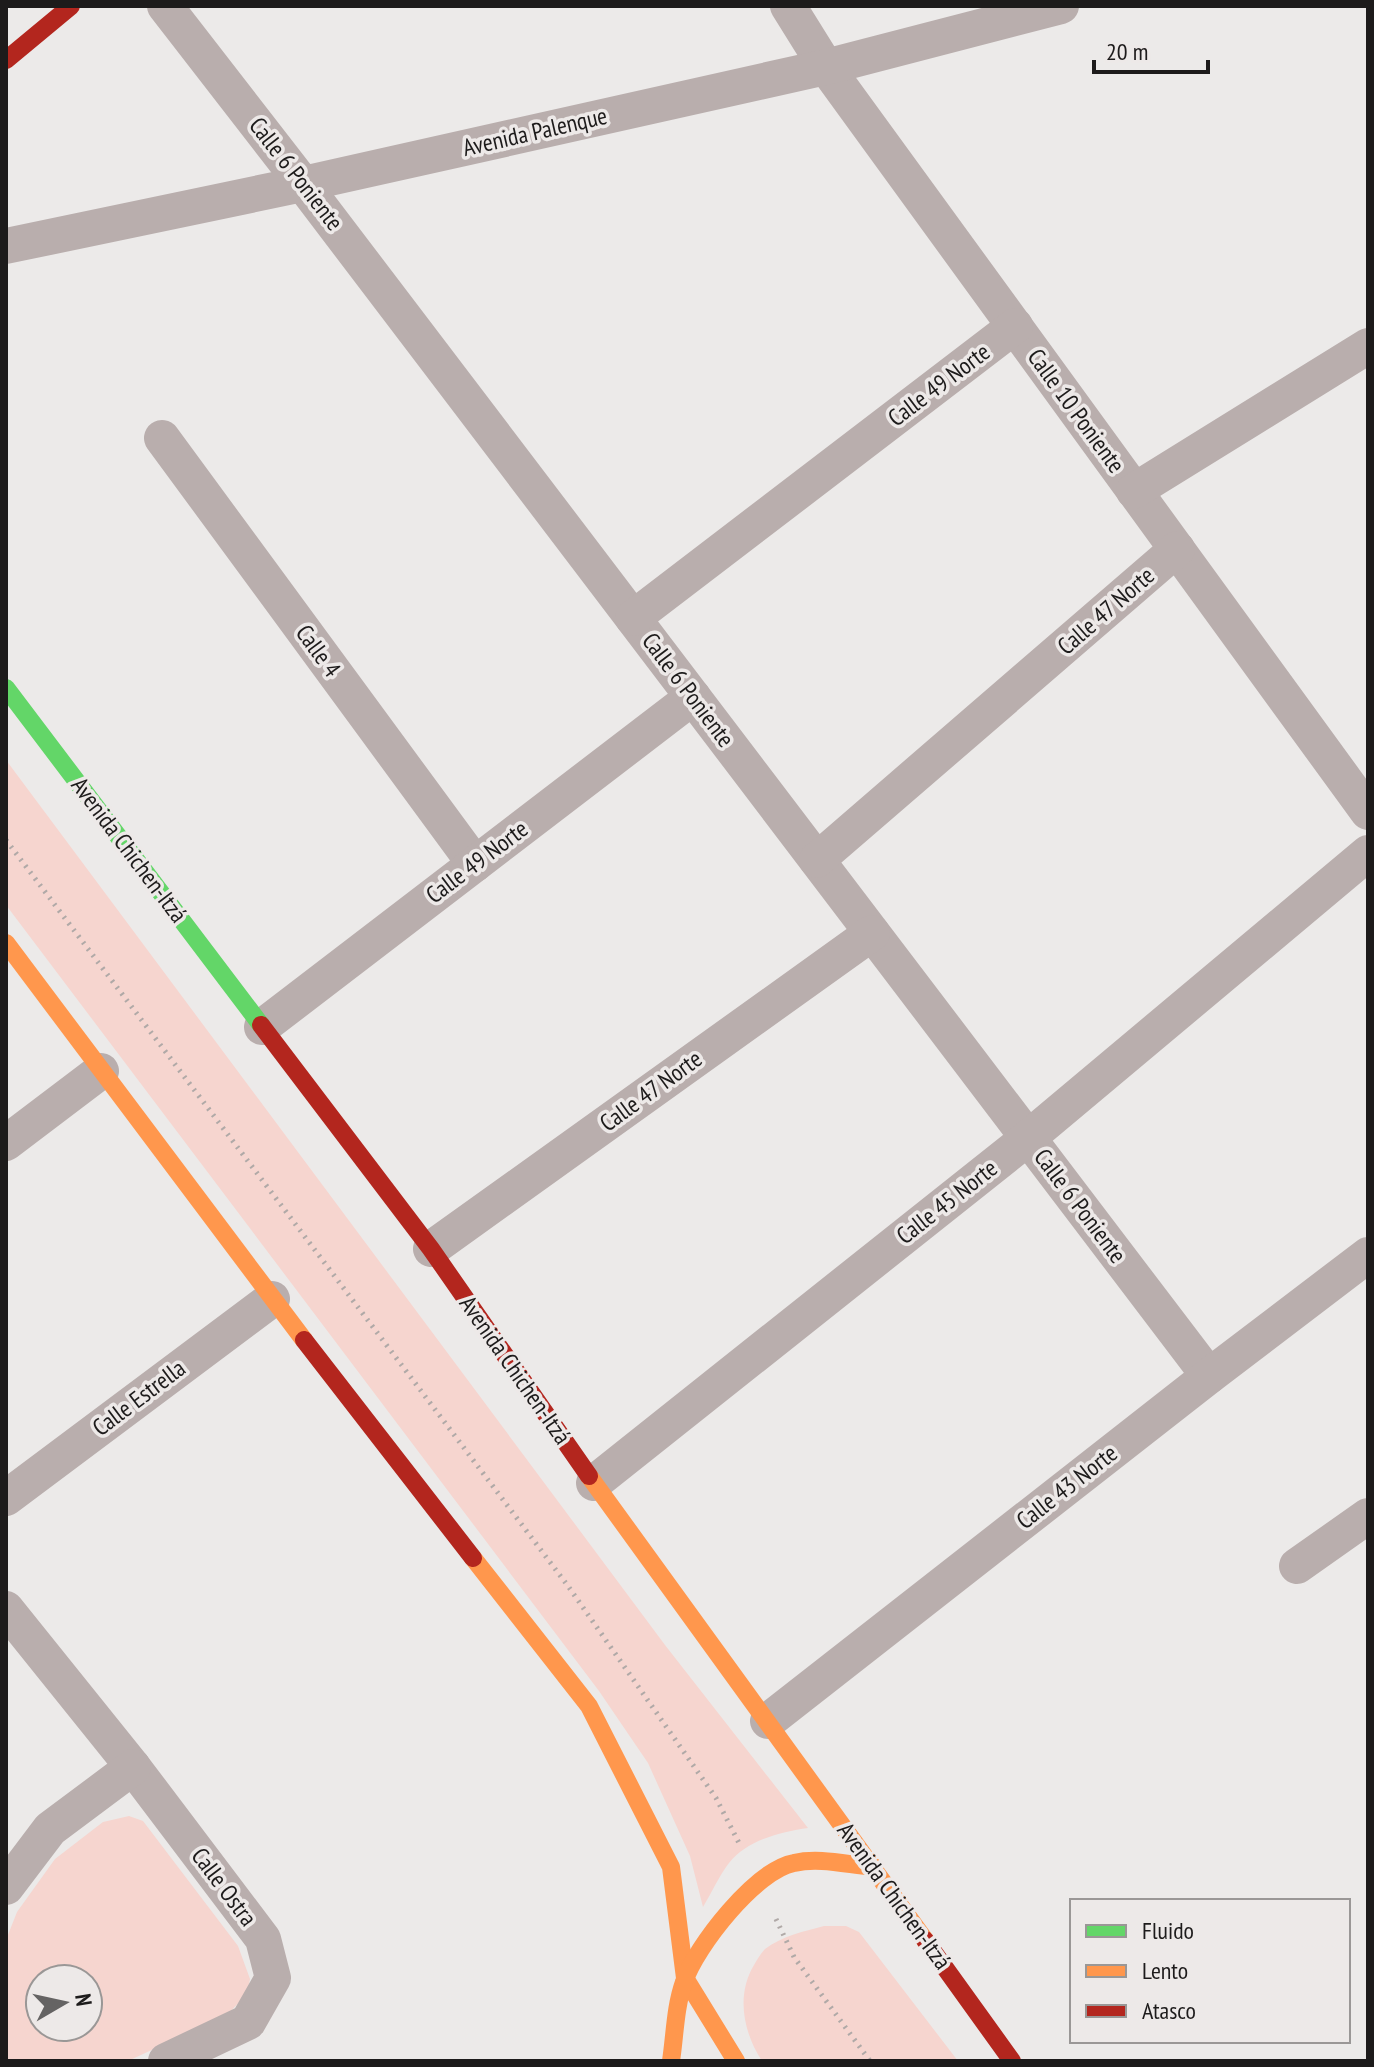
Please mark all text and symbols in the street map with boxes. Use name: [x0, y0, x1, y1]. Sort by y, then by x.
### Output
scale bar: [1094, 24, 1208, 74]
text: 20 m: [1106, 36, 1148, 67]
street label: Avenida Palenque: [460, 100, 610, 163]
street label: Calle 6 Poniente: [243, 111, 350, 237]
street label: Calle 49 Norte: [881, 336, 996, 433]
street label: Calle 10 Poniente: [1021, 342, 1132, 479]
street label: Calle 47 Norte: [1051, 560, 1161, 661]
street label: Calle 4: [289, 618, 348, 683]
street label: Calle 6 Poniente: [635, 626, 742, 753]
street label: Avenida Chichen-Itzá: [65, 771, 194, 929]
street label: Calle 49 Norte: [419, 813, 534, 910]
street label: Calle 47 Norte: [594, 1043, 708, 1138]
street label: Calle 6 Poniente: [1027, 1142, 1134, 1269]
street label: Calle 45 Norte: [890, 1152, 1003, 1251]
street label: Avenida Chichen-Itzá: [453, 1289, 578, 1450]
street label: Calle Estrella: [86, 1352, 191, 1443]
street label: Calle 43 Norte: [1010, 1437, 1123, 1536]
street label: Avenida Chichen-Itzá: [831, 1816, 958, 1975]
street label: Calle Ostra: [185, 1841, 264, 1932]
legend: [1070, 1899, 1350, 2043]
text: Fluido: [1142, 1915, 1194, 1946]
text: Lento: [1142, 1955, 1188, 1986]
north arrow: [24, 1963, 104, 2043]
text: N: [69, 1992, 99, 2008]
text: Atasco: [1142, 1995, 1196, 2026]

